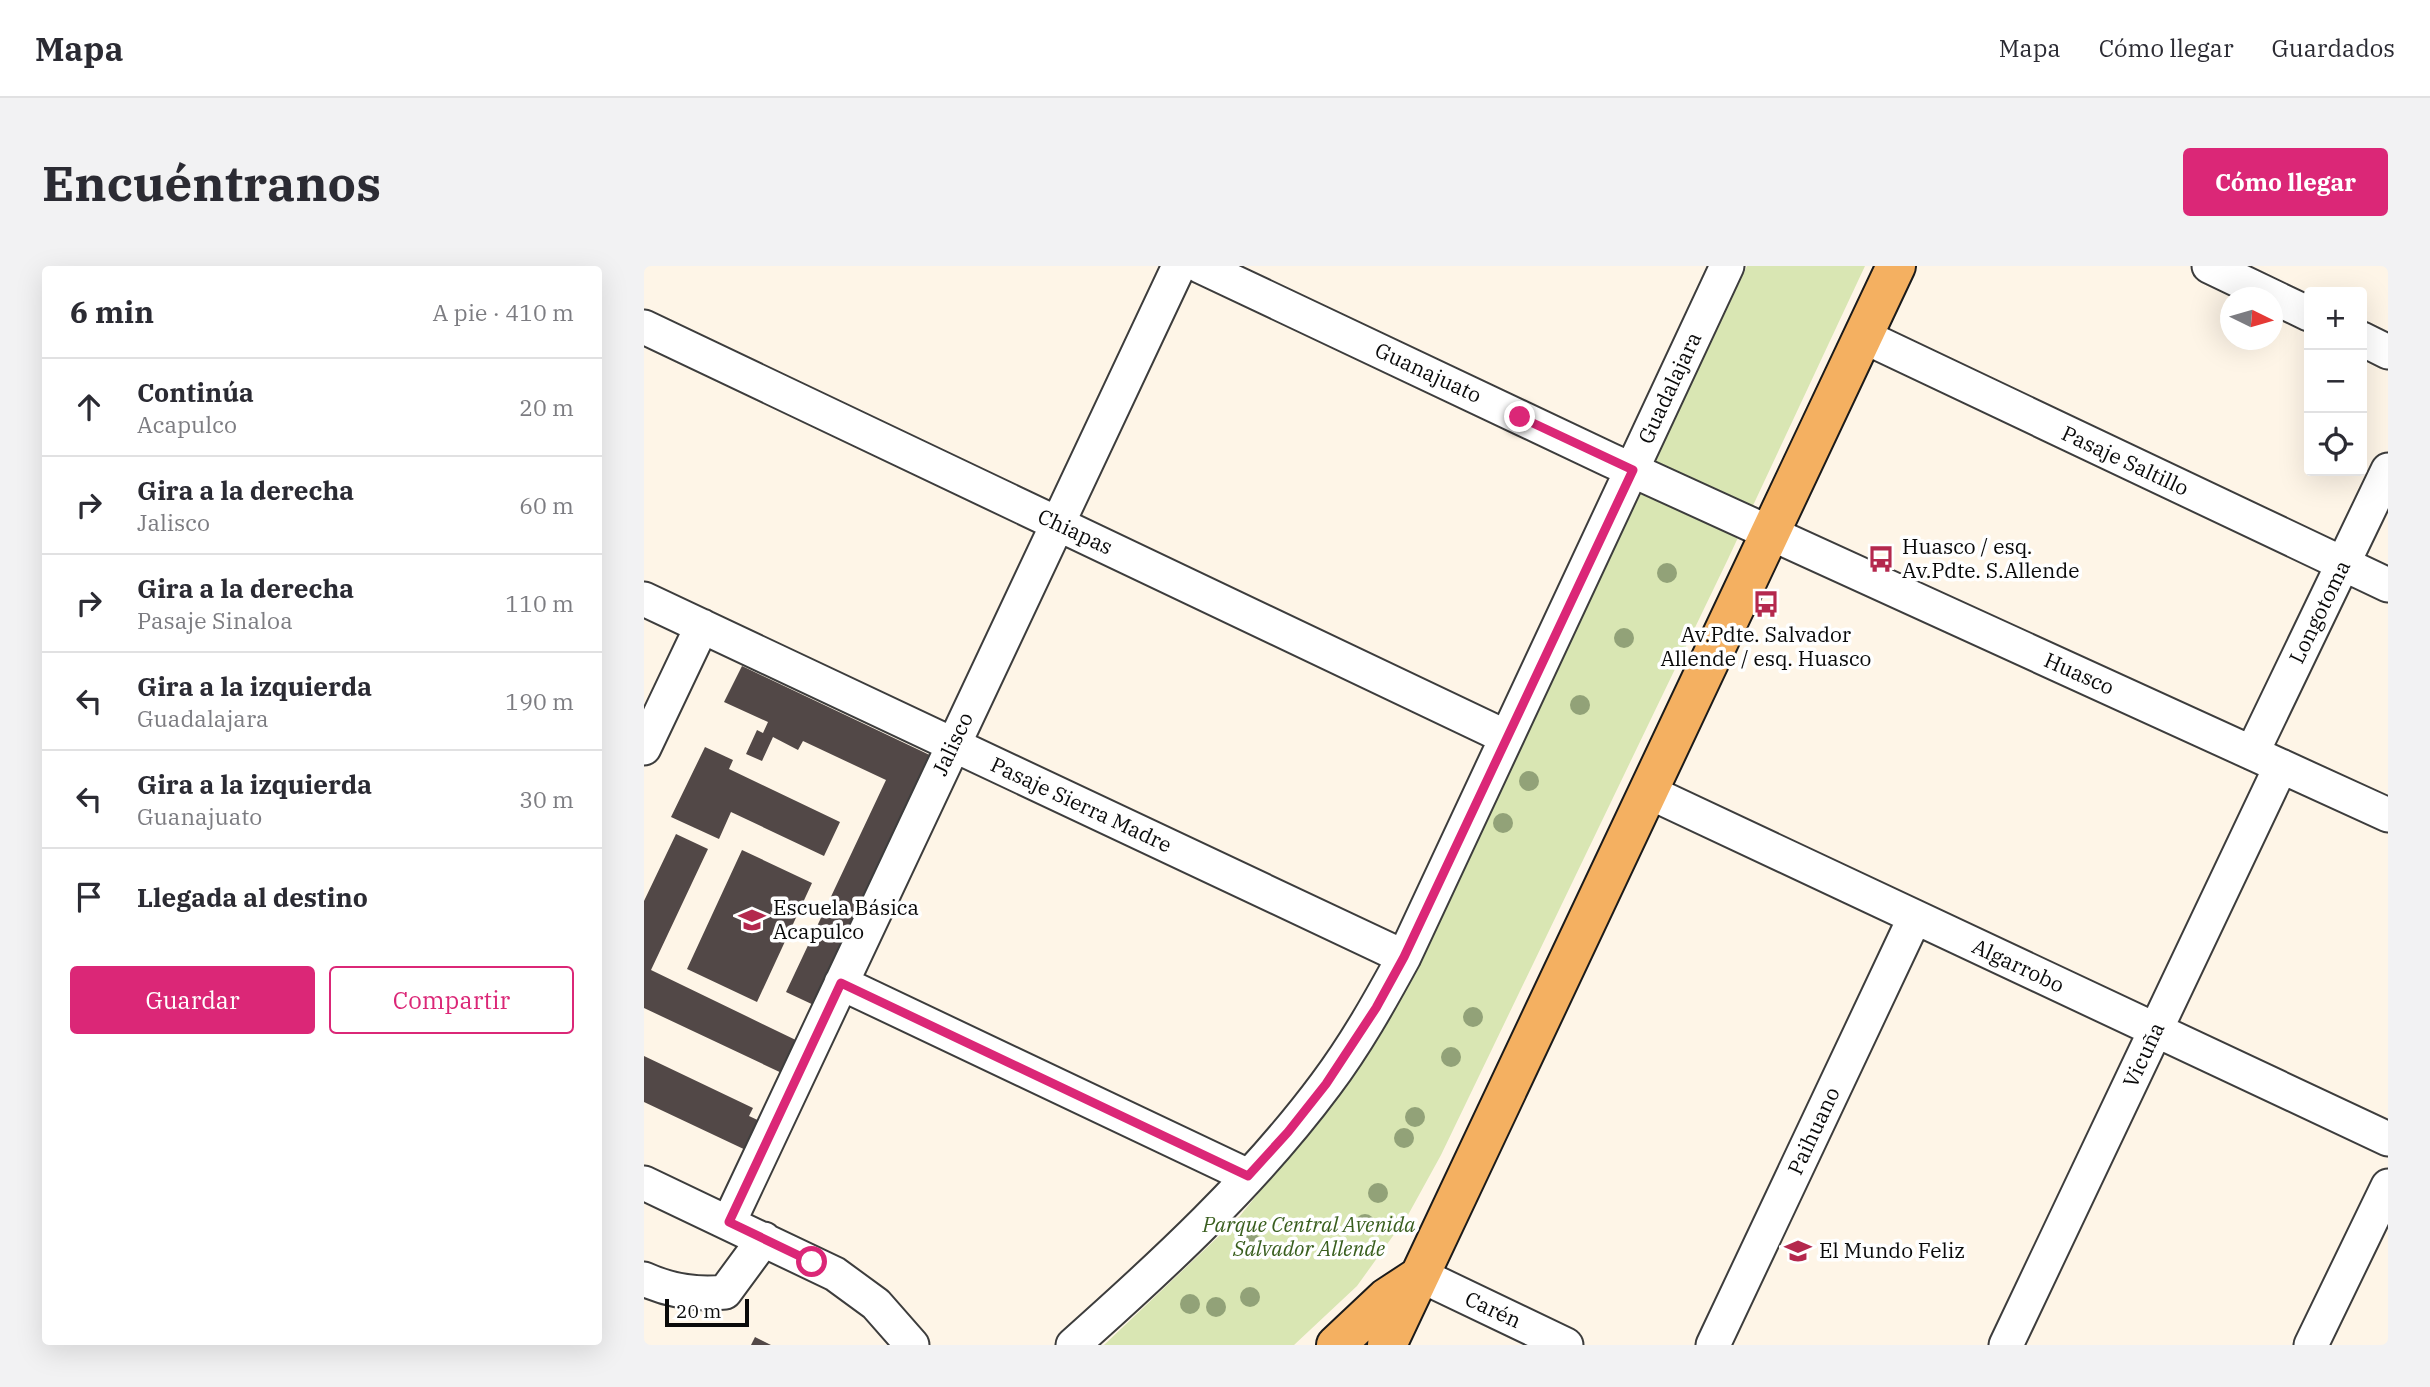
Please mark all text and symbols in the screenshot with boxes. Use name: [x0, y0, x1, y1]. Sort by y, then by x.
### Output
text: Mapa: [35, 27, 123, 70]
text: Mapa: [1999, 32, 2061, 64]
text: Cómo llegar: [2099, 32, 2234, 64]
text: Guardados: [2272, 32, 2395, 64]
button: Cómo llegar: [2183, 148, 2388, 216]
text: Encuéntranos: [42, 151, 381, 214]
north arrow: [2220, 287, 2283, 350]
map controls: [2304, 287, 2367, 476]
button: +: [2304, 287, 2367, 350]
text: 6 min: [70, 292, 154, 331]
text: A pie · 410 m: [432, 297, 574, 327]
street label: Guadalajara: [1631, 327, 1707, 448]
street label: Guanajuato: [1371, 335, 1486, 409]
button: −: [2304, 350, 2367, 413]
text: Continúa: [137, 375, 254, 409]
icon: ahead: [70, 388, 108, 426]
text: 20 m: [519, 392, 574, 422]
route end: [1504, 401, 1535, 432]
text: Acapulco: [137, 409, 237, 439]
button: locate: [2304, 413, 2367, 476]
street label: Pasaje Saltillo: [2057, 418, 2193, 502]
text: Gira a la derecha: [137, 473, 354, 507]
icon: right: [70, 486, 108, 524]
text: 60 m: [519, 490, 574, 520]
street label: Chiapas: [1033, 502, 1117, 561]
text: Jalisco: [137, 507, 210, 537]
place label: Huasco / esq. Av.Pdte. S.Allende: [1902, 532, 2079, 584]
bus stop icon: Huasco / esq. Av.Pdte. S.Allende: [1866, 544, 1896, 574]
street label: Longotoma: [2282, 555, 2356, 668]
text: Gira a la derecha: [137, 571, 354, 605]
icon: right: [70, 584, 108, 622]
text: 110 m: [505, 588, 574, 618]
bus stop icon: Av.Pdte. Salvador Allende / esq. Huasco: [1751, 589, 1781, 619]
text: Pasaje Sinaloa: [137, 605, 293, 635]
place label: Av.Pdte. Salvador Allende / esq. Huasco: [1661, 620, 1871, 672]
street label: Huasco: [2040, 645, 2119, 701]
text: Gira a la izquierda: [137, 669, 372, 703]
icon: left: [70, 682, 108, 720]
text: 190 m: [505, 686, 574, 716]
text: Guadalajara: [137, 703, 269, 733]
street label: Jalisco: [925, 707, 979, 780]
street label: Pasaje Sierra Madre: [986, 750, 1176, 858]
text: Gira a la izquierda: [137, 767, 372, 801]
icon: left: [70, 780, 108, 818]
text: 30 m: [519, 784, 574, 814]
text: Guanajuato: [137, 801, 262, 831]
icon: arrive: [70, 878, 108, 916]
text: Llegada al destino: [137, 880, 368, 914]
place label: Escuela Básica Acapulco: [773, 893, 919, 945]
school or university icon: Escuela Básica Acapulco: [737, 905, 767, 935]
street label: Algarrobo: [1968, 932, 2069, 999]
button: Guardar: [70, 966, 315, 1034]
button: Compartir: [329, 966, 574, 1034]
street label: Vicuña: [2116, 1017, 2170, 1092]
street label: Paihuano: [1781, 1082, 1846, 1179]
park label: Parque Central Avenida Salvador Allende: [1202, 1210, 1416, 1262]
school or university icon: El Mundo Feliz: [1783, 1236, 1813, 1266]
place label: El Mundo Feliz: [1819, 1236, 1965, 1264]
route start: [796, 1246, 827, 1277]
street label: Carén: [1461, 1284, 1526, 1334]
scale bar: [665, 1296, 749, 1328]
text: 20 m: [676, 1299, 721, 1323]

